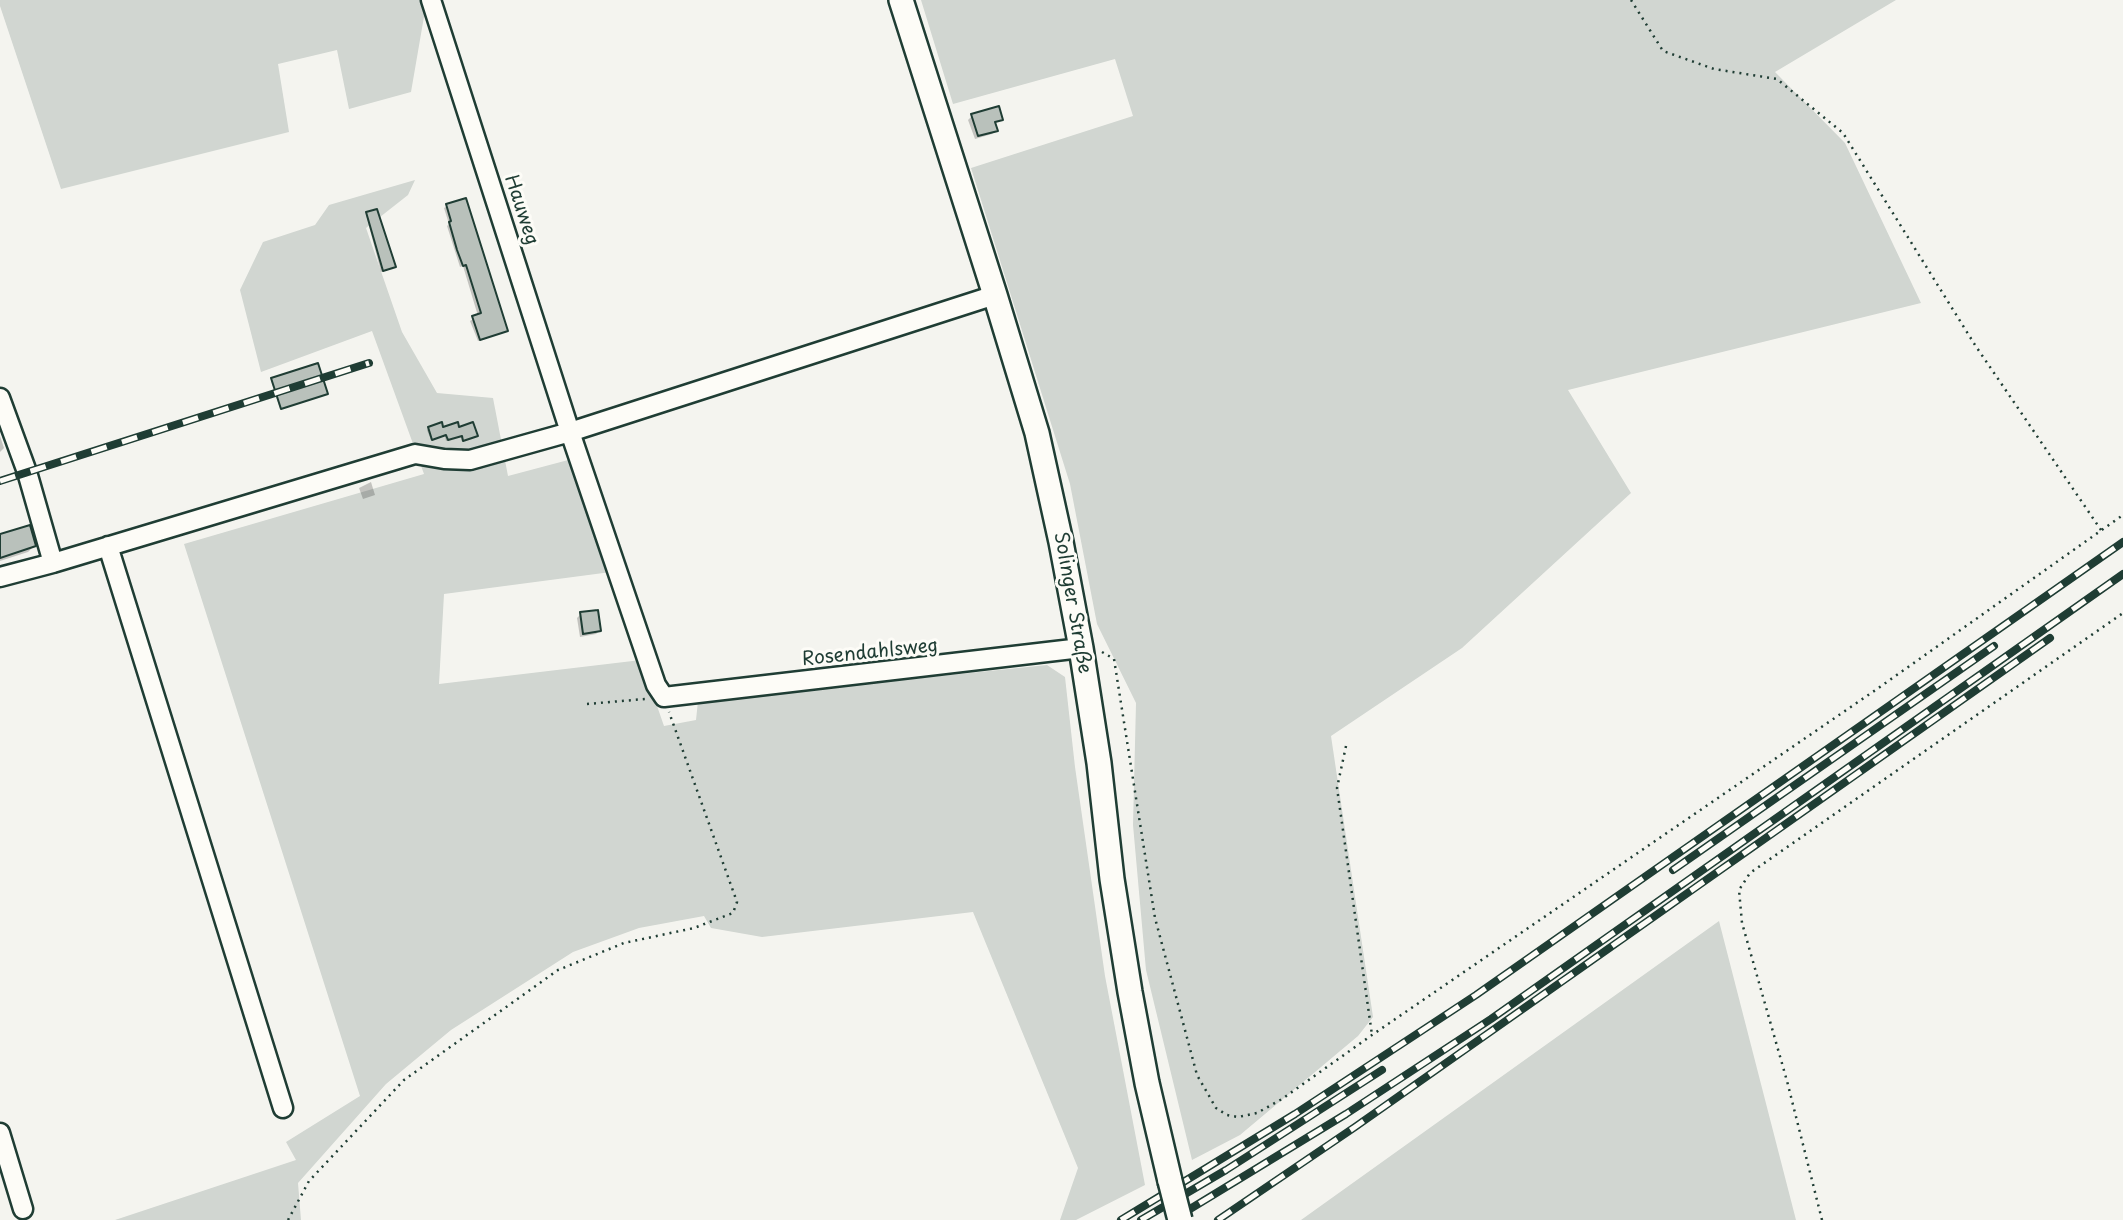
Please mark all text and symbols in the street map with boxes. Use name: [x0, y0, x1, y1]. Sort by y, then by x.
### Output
street label: Hauweg: [499, 172, 543, 248]
street label: Solinger Straße: [1048, 530, 1096, 676]
street label: Rosendahlsweg: [801, 635, 939, 671]

